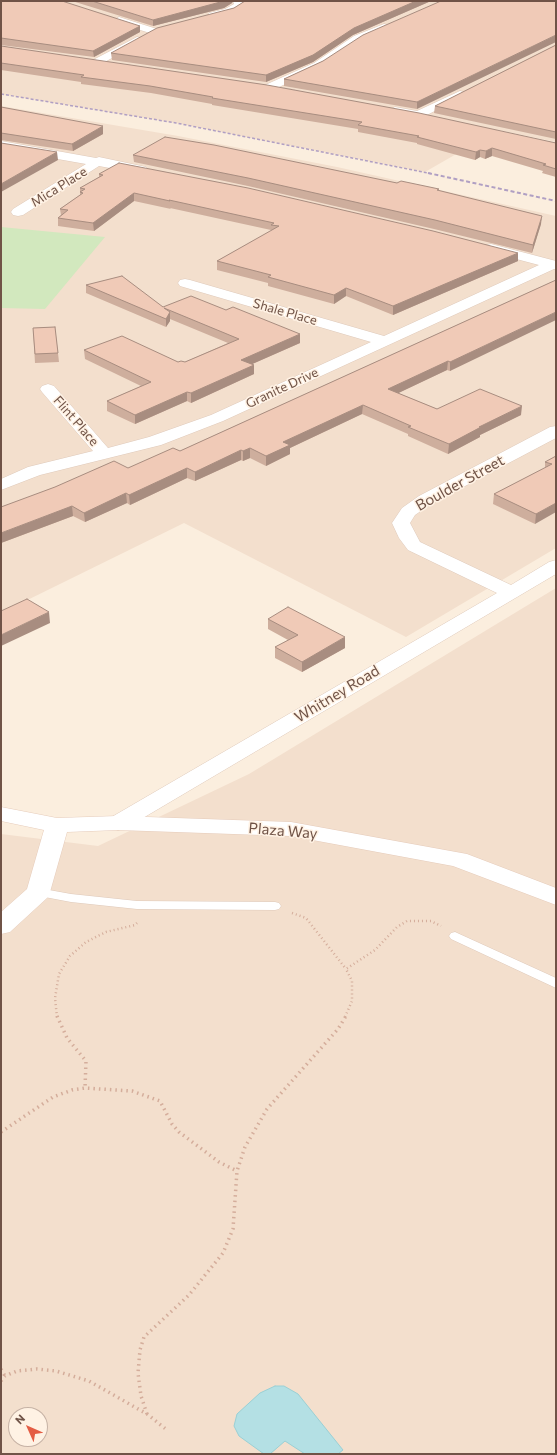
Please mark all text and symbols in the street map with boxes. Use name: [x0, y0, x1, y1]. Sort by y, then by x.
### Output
street label: Mica Place: [28, 164, 90, 210]
street label: Shale Place: [251, 295, 319, 329]
street label: Granite Drive: [243, 364, 321, 412]
street label: Flint Place: [50, 393, 102, 449]
street label: Boulder Street: [412, 451, 508, 515]
street label: Whitney Road: [291, 662, 383, 726]
street label: Plaza Way: [248, 819, 318, 843]
north arrow: [8, 1407, 48, 1447]
text: N: [12, 1411, 27, 1426]

